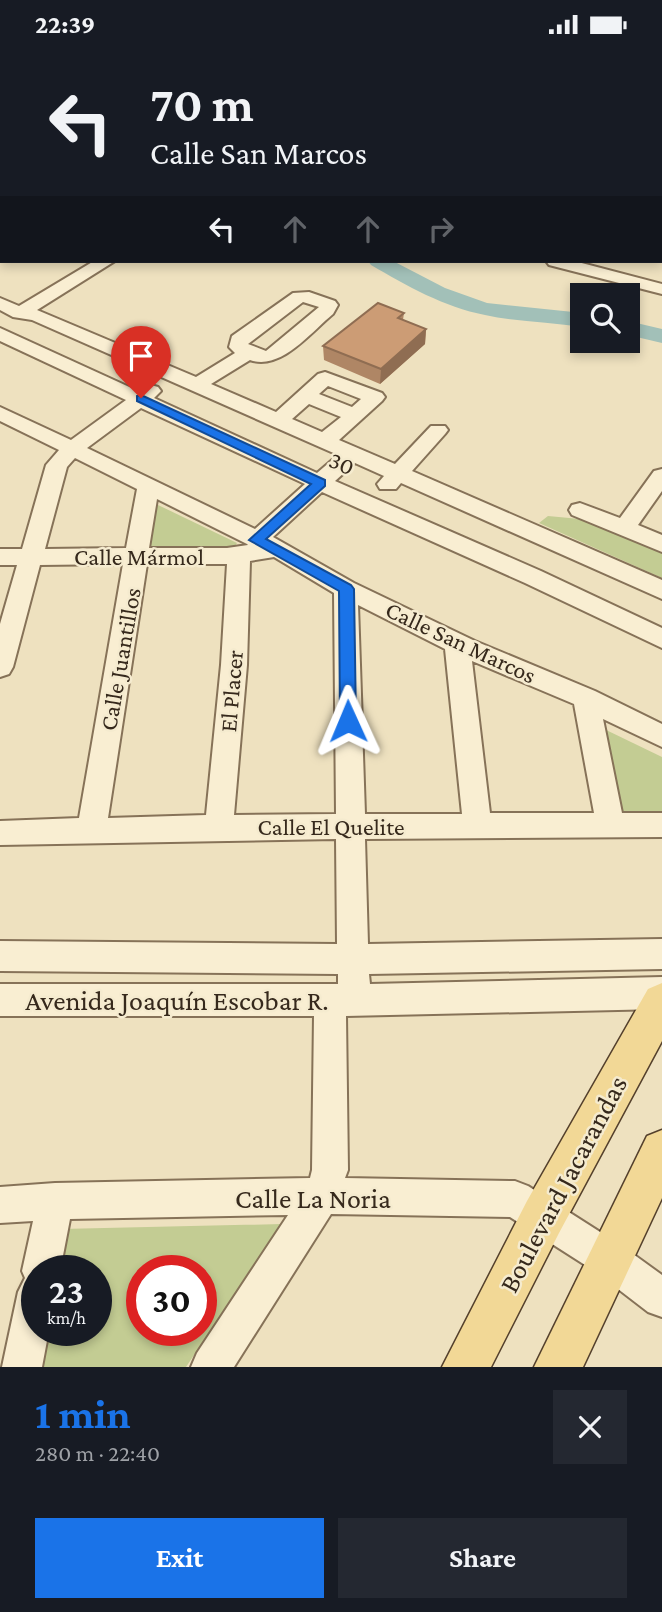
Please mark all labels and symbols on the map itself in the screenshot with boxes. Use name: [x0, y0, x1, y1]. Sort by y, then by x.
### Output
pin: [111, 326, 171, 398]
street label: 30: [325, 446, 359, 480]
street label: Calle Mármol: [74, 543, 204, 570]
street label: Calle Juantillos: [94, 585, 146, 733]
street label: Calle San Marcos: [382, 595, 540, 689]
street label: El Placer: [214, 648, 248, 733]
position arrow: [311, 684, 385, 758]
street label: Calle El Quelite: [258, 813, 404, 840]
street label: Avenida Joaquín Escobar R.: [25, 985, 329, 1016]
street label: Boulevard Jacarandas: [493, 1071, 633, 1297]
street label: Calle La Noria: [235, 1183, 391, 1214]
speed limit sign: 30: [126, 1255, 217, 1346]

